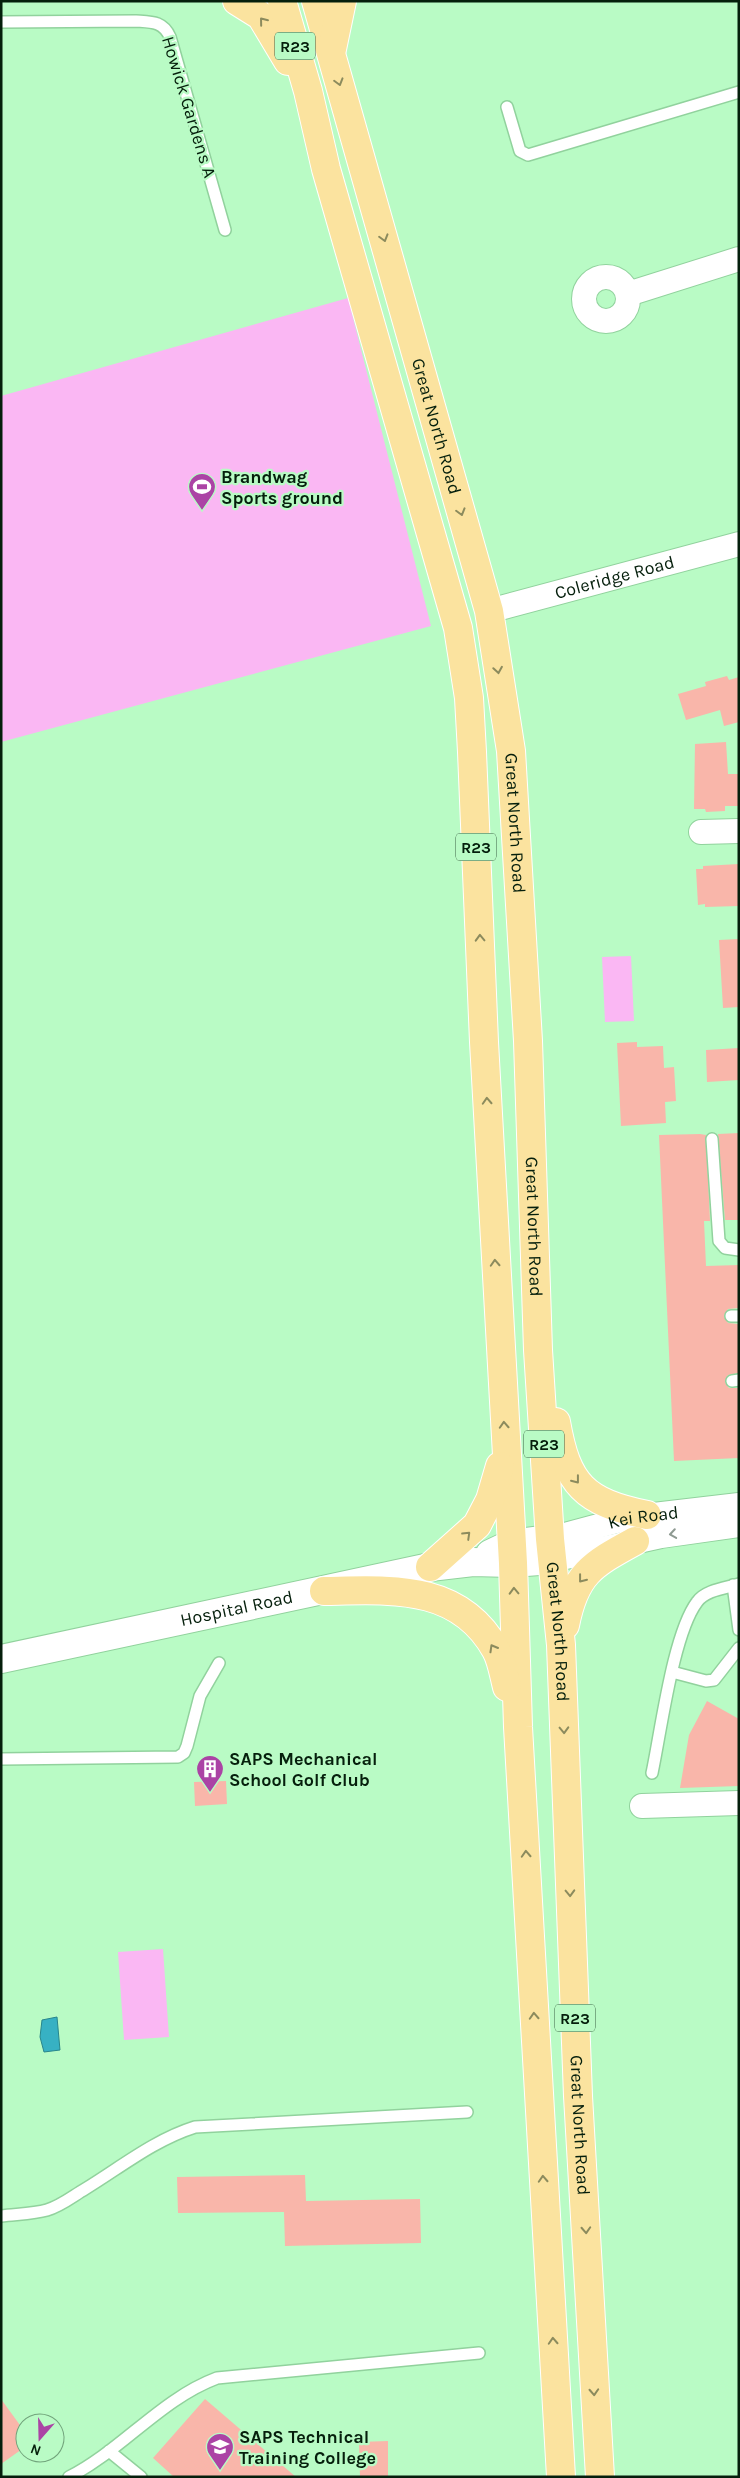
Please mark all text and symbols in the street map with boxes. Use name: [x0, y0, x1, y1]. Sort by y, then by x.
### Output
one-way arrow: [261, 18, 269, 27]
road number: R23: [275, 32, 315, 59]
street label: Howick Gardens A: [157, 34, 221, 180]
one-way arrow: [334, 77, 344, 85]
one-way arrow: [378, 233, 388, 241]
street label: Great North Road: [407, 356, 466, 497]
place label: Brandwag Sports ground: [221, 466, 343, 509]
sports icon: Brandwag Sports ground: [187, 472, 217, 511]
one-way arrow: [456, 508, 466, 516]
street label: Coleridge Road: [552, 551, 677, 604]
one-way arrow: [493, 666, 503, 674]
street label: Great North Road: [500, 752, 530, 894]
road number: R23: [456, 834, 496, 860]
one-way arrow: [474, 934, 485, 942]
one-way arrow: [481, 1097, 492, 1105]
street label: Great North Road: [521, 1156, 547, 1297]
one-way arrow: [490, 1259, 501, 1267]
one-way arrow: [499, 1421, 509, 1429]
road number: R23: [524, 1430, 564, 1458]
one-way arrow: [570, 1474, 578, 1483]
street label: Kei Road: [605, 1501, 680, 1534]
one-way arrow: [669, 1528, 677, 1539]
one-way arrow: [461, 1532, 470, 1541]
street label: Great North Road: [541, 1561, 574, 1702]
one-way arrow: [579, 1574, 588, 1583]
street label: Hospital Road: [178, 1586, 295, 1631]
one-way arrow: [509, 1587, 519, 1594]
one-way arrow: [490, 1644, 500, 1653]
one-way arrow: [559, 1727, 569, 1735]
place label: SAPS Mechanical School Golf Club: [229, 1748, 377, 1791]
building icon: SAPS Mechanical School Golf Club: [195, 1754, 225, 1793]
one-way arrow: [520, 1850, 531, 1858]
one-way arrow: [565, 1889, 575, 1897]
road number: R23: [555, 2005, 595, 2032]
one-way arrow: [529, 2012, 540, 2020]
street label: Great North Road: [565, 2055, 595, 2196]
one-way arrow: [538, 2174, 549, 2182]
one-way arrow: [580, 2226, 591, 2234]
one-way arrow: [547, 2337, 558, 2345]
one-way arrow: [589, 2388, 599, 2396]
north arrow: [15, 2413, 65, 2463]
place label: SAPS Technical Training College: [239, 2426, 376, 2469]
school or university icon: SAPS Technical Training College: [205, 2432, 235, 2471]
text: N: [28, 2440, 43, 2459]

